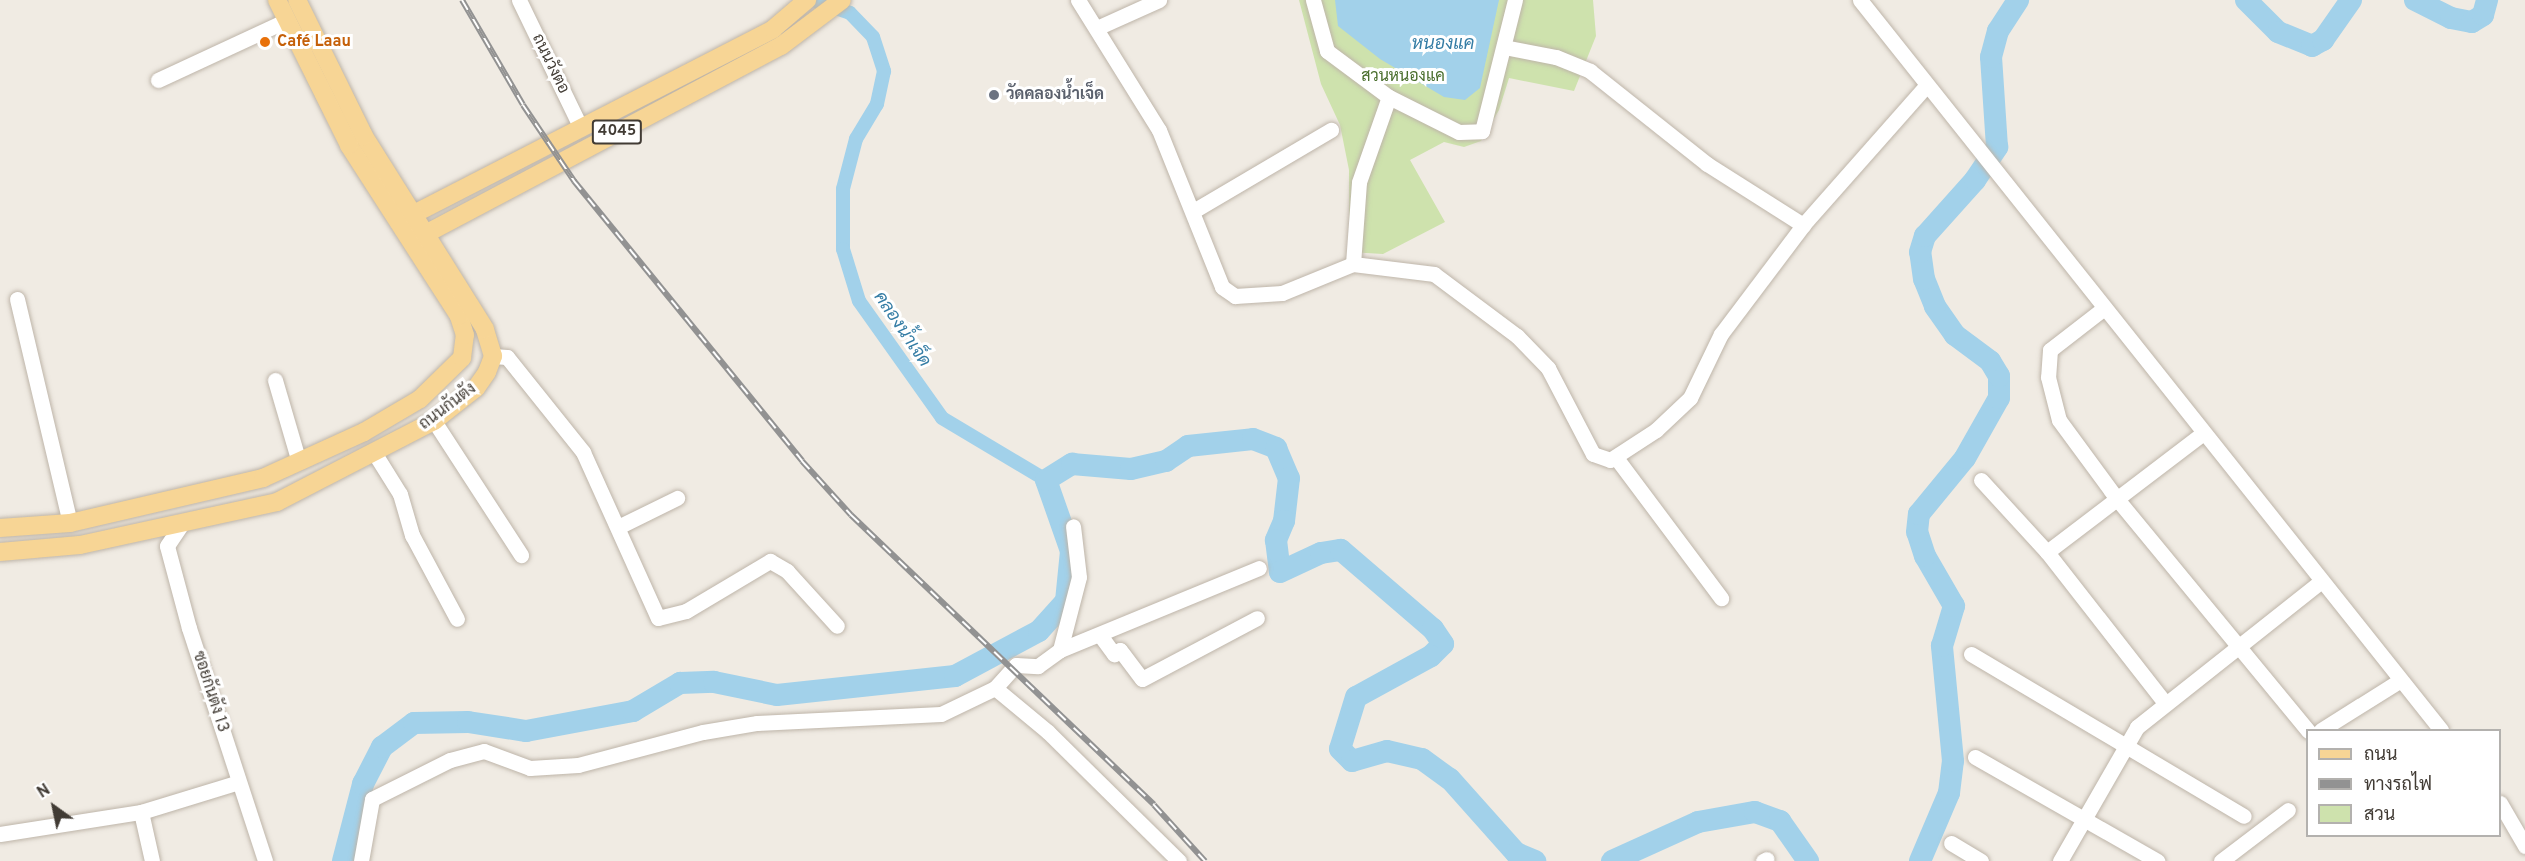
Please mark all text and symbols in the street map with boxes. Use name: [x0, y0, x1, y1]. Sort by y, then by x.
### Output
street label: ถนนวังตอ: [527, 31, 573, 97]
place label: Café Laau: [277, 32, 351, 52]
water label: หนองแค: [1412, 34, 1474, 56]
marker: Café Laau: [258, 35, 272, 49]
park label: สวนหนองแค: [1361, 67, 1445, 87]
place label: วัดคลองน้ำเจ็ด: [1006, 85, 1104, 105]
marker: วัดคลองน้ำเจ็ด: [987, 88, 1001, 102]
road number: 4045: [592, 120, 642, 144]
water label: คลองน้ำเจ็ด: [868, 288, 934, 372]
street label: ถนนกันตัง: [416, 379, 480, 435]
street label: ซอยกันตัง 13: [188, 649, 232, 735]
legend: [2306, 729, 2501, 837]
text: ถนน: [2364, 744, 2397, 767]
text: ทางรถไฟ: [2364, 774, 2432, 797]
north arrow: [24, 777, 84, 837]
text: N: [34, 780, 54, 803]
text: สวน: [2364, 804, 2395, 827]

